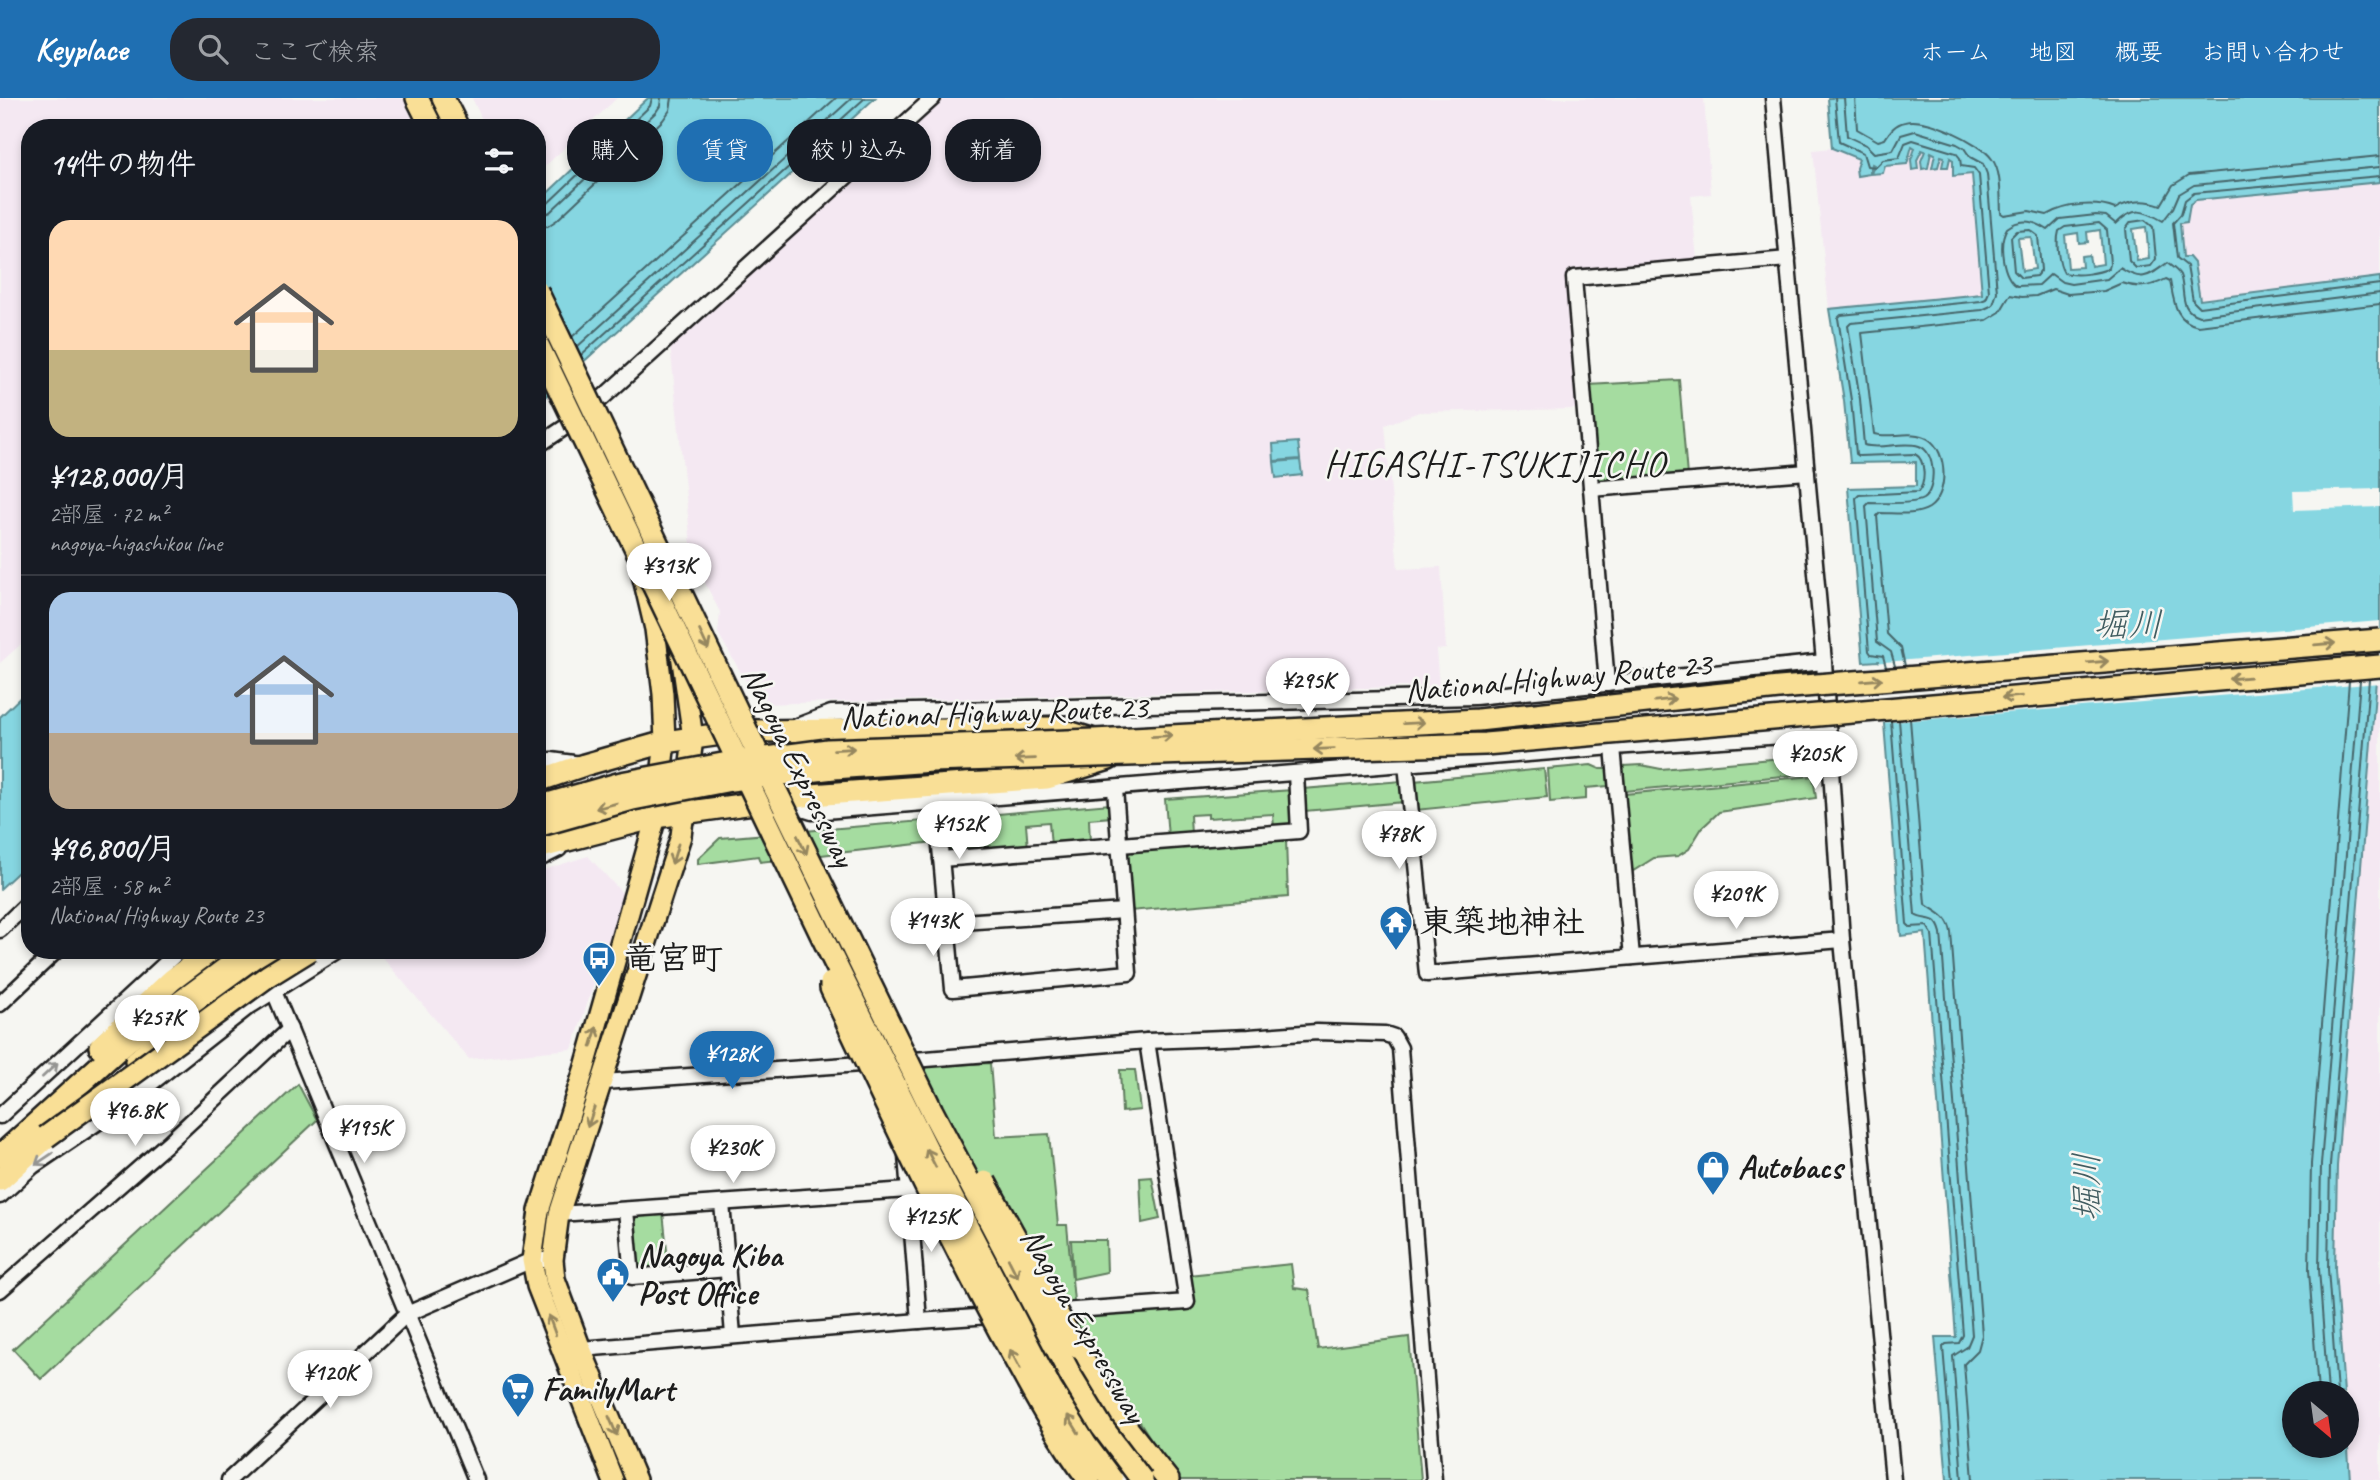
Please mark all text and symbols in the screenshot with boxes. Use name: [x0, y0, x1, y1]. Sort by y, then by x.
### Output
search box: [170, 18, 660, 81]
text: Keyplace: [35, 28, 128, 70]
icon: search: [194, 30, 232, 68]
text: ここで検索: [250, 35, 380, 68]
text: ホーム: [1920, 37, 1991, 67]
text: 地図: [2029, 37, 2077, 67]
text: 概要: [2115, 37, 2163, 67]
text: お問い合わせ: [2201, 37, 2345, 67]
chip: 購入: [567, 119, 663, 182]
chip: 賃貸: [677, 119, 773, 182]
chip: 絞り込み: [787, 119, 931, 182]
chip: 新着: [945, 119, 1041, 182]
icon: filters: [480, 142, 518, 180]
text: 14件の物件: [49, 145, 196, 183]
icon: home: [221, 265, 347, 391]
district label: HIGASHI-TSUKIJICHO: [1324, 440, 1668, 487]
text: ¥128,000/月: [49, 457, 189, 495]
text: 2部屋 · 72 m²: [49, 500, 167, 529]
text: nagoya-higashikou line: [49, 529, 222, 558]
pin: ¥313K: [620, 544, 718, 603]
text: ¥313K: [642, 551, 696, 580]
water label: 堀川: [2093, 602, 2163, 647]
one-way arrow: [698, 629, 711, 650]
icon: home: [221, 637, 347, 763]
one-way arrow: [2313, 637, 2336, 650]
street label: National Highway Route 23: [1403, 642, 1715, 711]
one-way arrow: [2087, 655, 2109, 668]
pin: ¥295K: [1259, 658, 1357, 718]
street label: Nagoya Expressway: [732, 659, 867, 876]
text: ¥295K: [1282, 666, 1334, 695]
one-way arrow: [2228, 672, 2251, 685]
one-way arrow: [1860, 673, 1882, 686]
street label: National Highway Route 23: [840, 686, 1151, 738]
one-way arrow: [2001, 691, 2024, 704]
one-way arrow: [1653, 693, 1676, 706]
one-way arrow: [1402, 716, 1425, 729]
one-way arrow: [1151, 729, 1173, 742]
pin: ¥205K: [1766, 732, 1864, 791]
text: ¥205K: [1789, 739, 1841, 768]
one-way arrow: [833, 742, 855, 755]
one-way arrow: [1312, 743, 1335, 756]
one-way arrow: [1014, 752, 1037, 765]
one-way arrow: [595, 800, 618, 813]
pin: ¥152K: [910, 802, 1008, 861]
text: ¥152K: [933, 809, 985, 838]
pin: ¥78K: [1358, 812, 1440, 871]
text: ¥78K: [1378, 819, 1420, 848]
text: ¥96,800/月: [49, 829, 176, 867]
one-way arrow: [796, 834, 810, 855]
one-way arrow: [668, 843, 681, 865]
text: 2部屋 · 58 m²: [49, 872, 167, 901]
pin: ¥209K: [1687, 872, 1785, 931]
text: ¥209K: [1710, 879, 1762, 908]
pin: ¥143K: [884, 898, 982, 958]
text: National Highway Route 23: [49, 901, 263, 930]
place label: 東築地神社: [1420, 901, 1585, 943]
temple icon: 東築地神社: [1377, 903, 1415, 952]
text: ¥143K: [906, 906, 960, 935]
place label: 竜宮町: [624, 937, 723, 979]
bus stop icon: 竜宮町: [580, 939, 618, 988]
pin: ¥257K: [108, 996, 206, 1055]
text: ¥257K: [131, 1003, 183, 1032]
one-way arrow: [588, 1026, 601, 1048]
pin: ¥128K: [683, 1032, 781, 1091]
text: ¥128K: [705, 1039, 759, 1068]
one-way arrow: [41, 1062, 59, 1078]
pin: ¥96.8K: [78, 1088, 192, 1148]
text: ¥96.8K: [106, 1096, 164, 1125]
pin: ¥195K: [315, 1105, 413, 1165]
one-way arrow: [584, 1106, 597, 1128]
text: ¥195K: [338, 1113, 390, 1142]
pin: ¥230K: [684, 1126, 782, 1185]
text: ¥230K: [706, 1133, 760, 1162]
place label: Autobacs: [1738, 1146, 1846, 1188]
one-way arrow: [924, 1148, 938, 1169]
shop icon: Autobacs: [1694, 1148, 1732, 1197]
water label: 堀川: [2064, 1152, 2110, 1222]
one-way arrow: [34, 1153, 54, 1167]
pin: ¥125K: [882, 1194, 980, 1254]
text: ¥125K: [905, 1202, 957, 1231]
street label: Nagoya Expressway: [1011, 1220, 1158, 1432]
place label: Nagoya Kiba Post Office: [638, 1234, 784, 1314]
public building icon: Nagoya Kiba Post Office: [594, 1255, 632, 1304]
one-way arrow: [1007, 1257, 1021, 1278]
one-way arrow: [545, 1315, 557, 1337]
pin: ¥120K: [281, 1350, 379, 1410]
one-way arrow: [1008, 1350, 1022, 1370]
text: ¥120K: [303, 1358, 357, 1387]
place label: FamilyMart: [542, 1368, 678, 1410]
supermarket icon: FamilyMart: [499, 1370, 537, 1419]
north arrow: [2282, 1381, 2359, 1458]
map controls: [2282, 1381, 2359, 1458]
one-way arrow: [607, 1415, 620, 1436]
one-way arrow: [1065, 1415, 1080, 1434]

